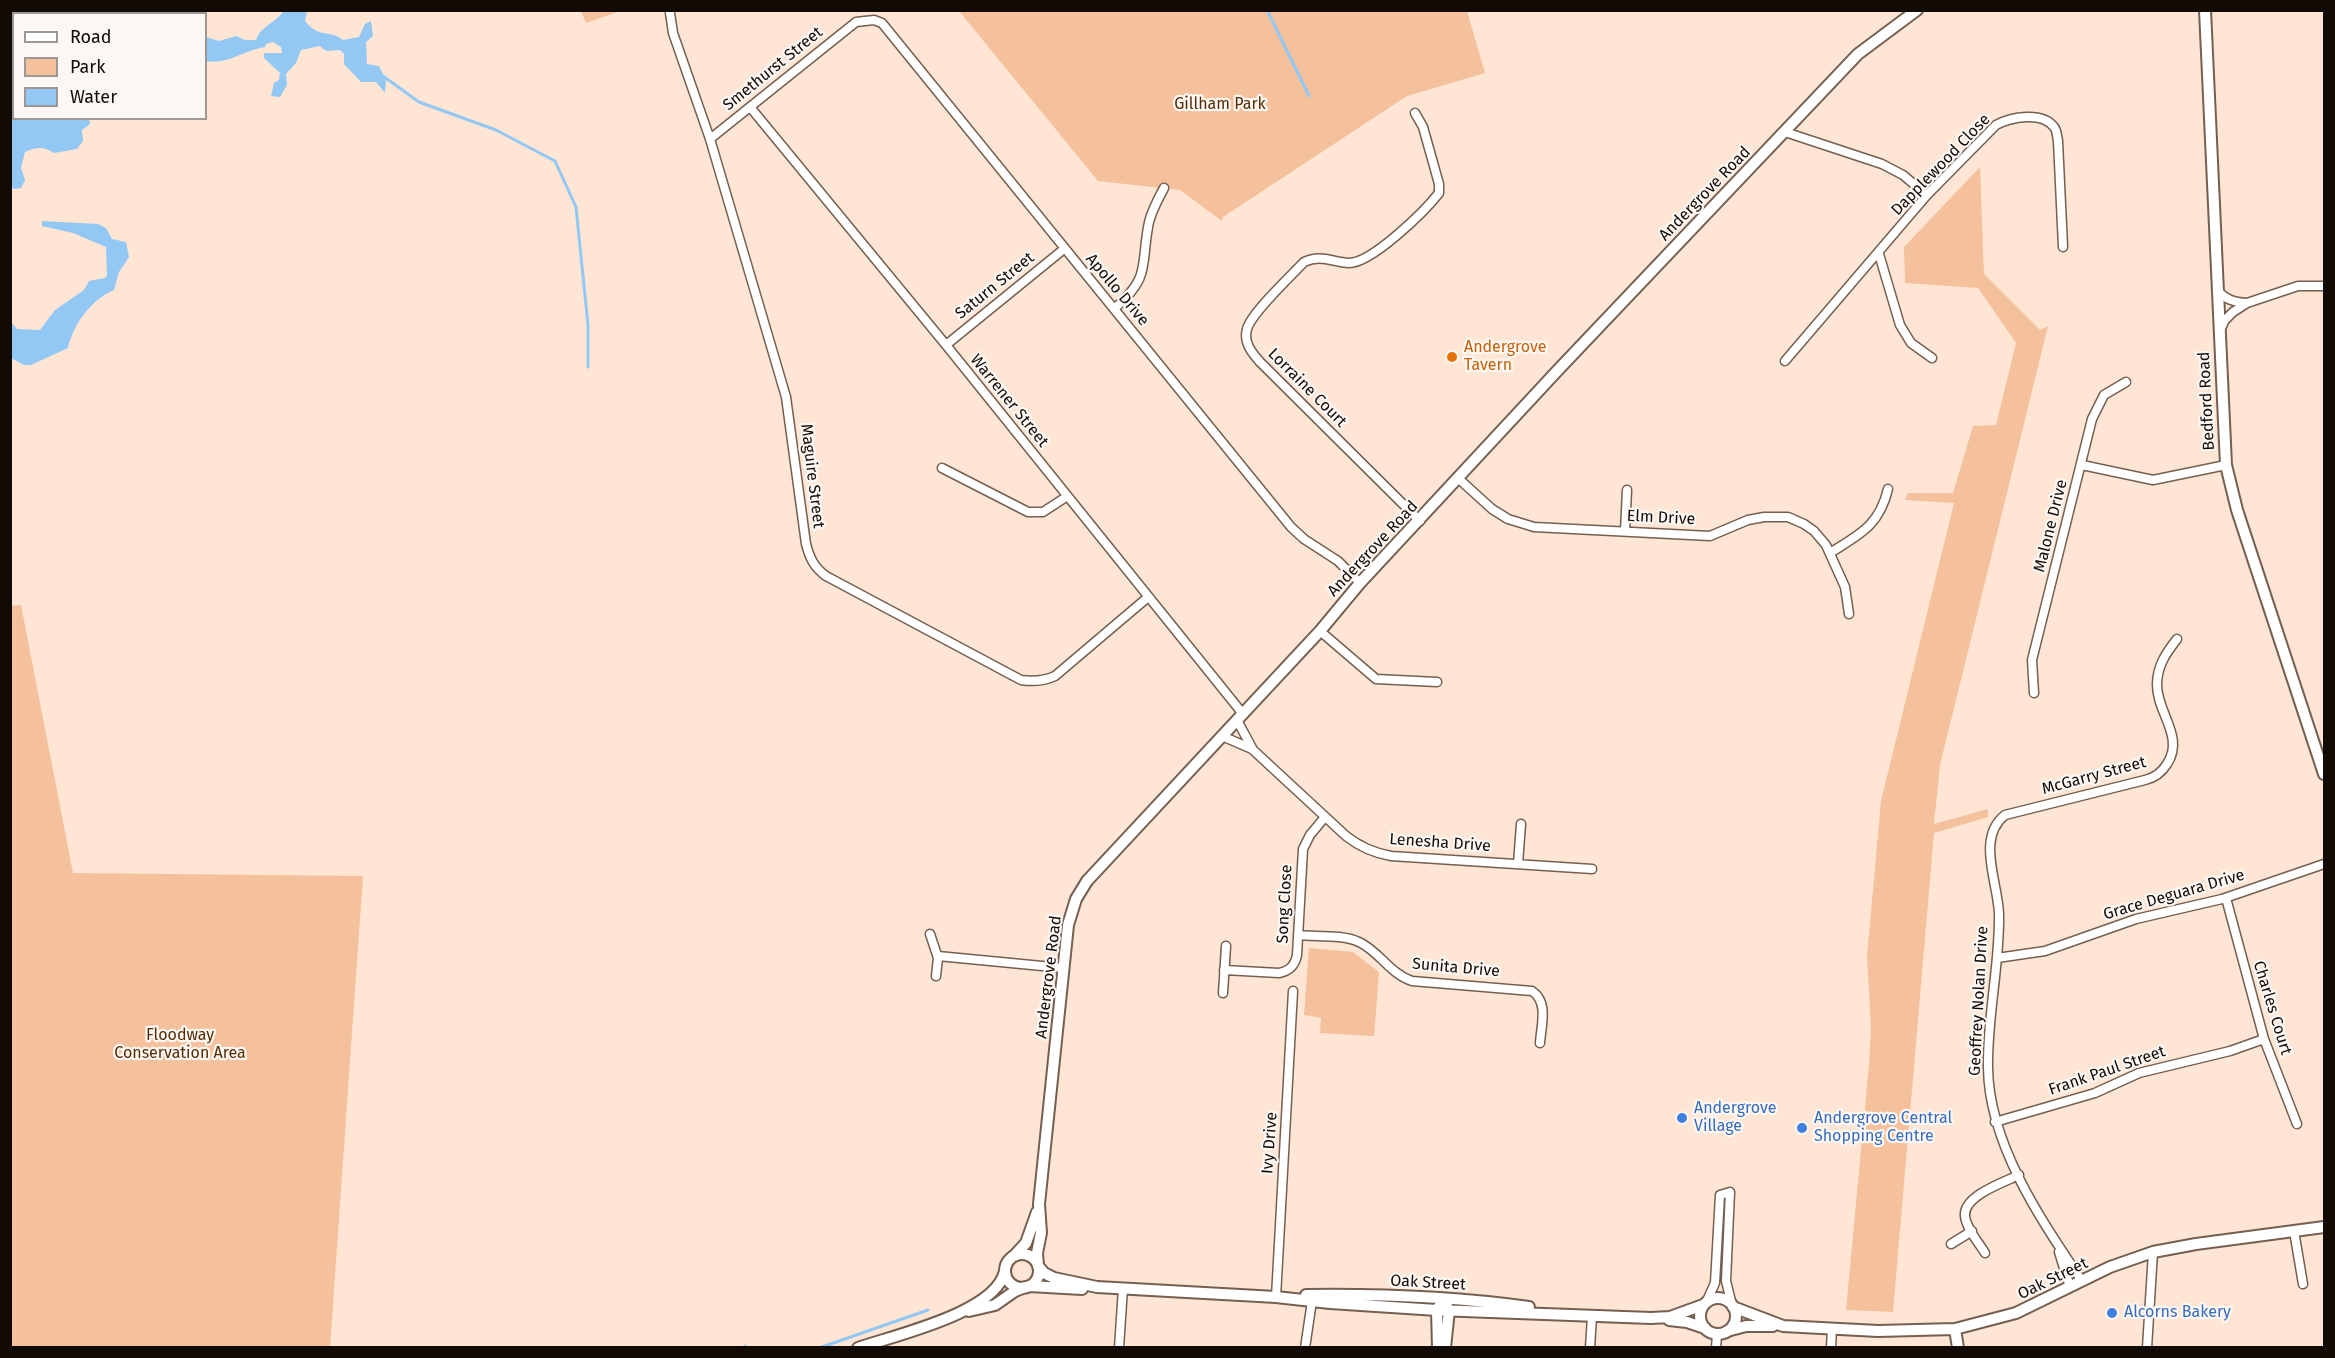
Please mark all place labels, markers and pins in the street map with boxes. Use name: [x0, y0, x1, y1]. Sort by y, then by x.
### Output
place label: Andergrove Tavern: [1464, 338, 1547, 376]
marker: Andergrove Tavern: [1445, 350, 1459, 364]
place label: Andergrove Village: [1694, 1099, 1777, 1137]
place label: Andergrove Central Shopping Centre: [1814, 1109, 1952, 1147]
marker: Andergrove Village: [1675, 1111, 1689, 1125]
marker: Andergrove Central Shopping Centre: [1795, 1121, 1809, 1135]
place label: Alcorns Bakery: [2124, 1303, 2231, 1323]
marker: Alcorns Bakery: [2105, 1306, 2119, 1320]

